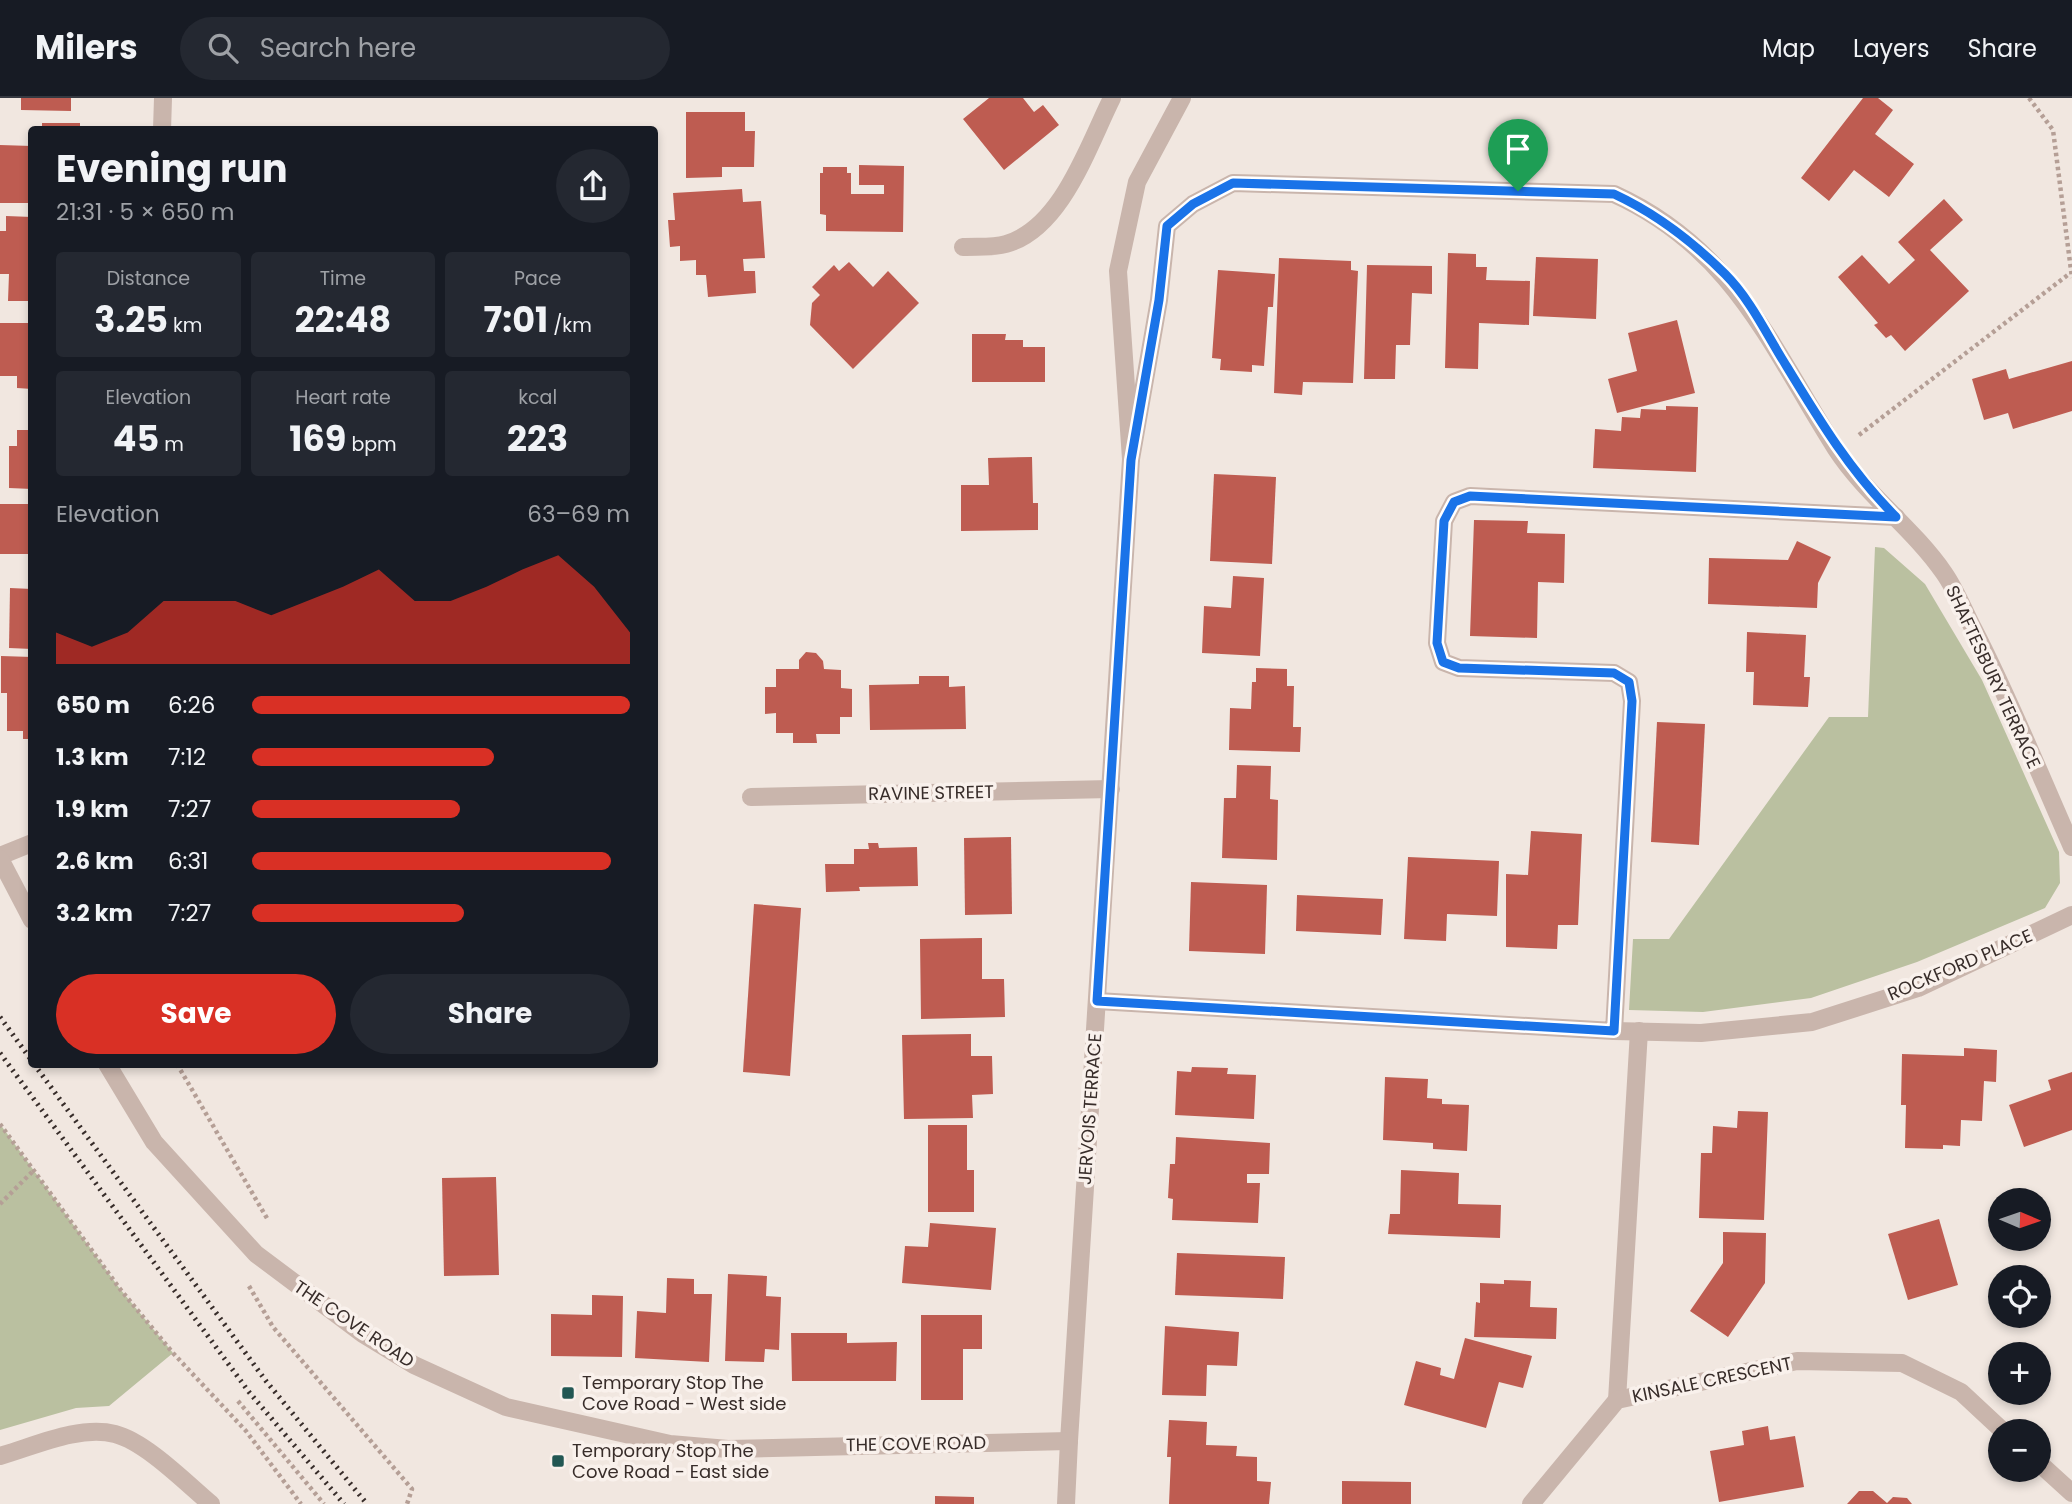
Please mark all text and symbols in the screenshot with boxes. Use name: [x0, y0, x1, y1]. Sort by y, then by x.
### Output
search box: [180, 17, 670, 80]
text: Milers: [35, 24, 138, 71]
icon: search: [204, 29, 242, 67]
text: Search here: [260, 30, 416, 66]
text: Map: [1762, 32, 1815, 65]
text: Layers: [1853, 32, 1929, 65]
text: Share: [1967, 32, 2037, 65]
pin: [1488, 119, 1548, 191]
icon: arrive: [1499, 130, 1537, 168]
text: Evening run: [56, 142, 288, 195]
button: share: [556, 149, 630, 223]
text: 21:31 · 5 × 650 m: [56, 196, 234, 228]
text: Distance: [107, 265, 190, 292]
text: Time: [320, 265, 366, 292]
text: Pace: [514, 265, 561, 292]
text: 3.25: [94, 295, 168, 344]
text: 22:48: [295, 295, 391, 344]
text: 7:01: [484, 295, 548, 344]
text: km: [168, 312, 202, 339]
text: /km: [548, 312, 592, 339]
text: Elevation: [106, 384, 191, 411]
text: Heart rate: [295, 384, 391, 411]
text: kcal: [518, 384, 557, 411]
text: 45: [113, 414, 159, 463]
text: 169: [289, 414, 346, 463]
text: 223: [507, 414, 568, 463]
text: m: [159, 431, 184, 458]
text: bpm: [346, 431, 397, 458]
text: Elevation: [56, 498, 160, 530]
text: 63–69 m: [527, 498, 630, 530]
street label: SHAFTESBURY TERRACE: [1940, 581, 2047, 772]
text: 650 m: [56, 689, 130, 721]
text: 6:26: [168, 689, 215, 721]
text: 1.3 km: [56, 741, 129, 773]
text: 7:12: [168, 741, 206, 773]
street label: RAVINE STREET: [868, 779, 994, 806]
text: 1.9 km: [56, 793, 129, 825]
text: 7:27: [168, 793, 211, 825]
text: 2.6 km: [56, 845, 134, 877]
text: 6:31: [168, 845, 208, 877]
text: 3.2 km: [56, 897, 133, 929]
text: 7:27: [168, 897, 211, 929]
street label: ROCKFORD PLACE: [1884, 923, 2036, 1006]
button: Save: [56, 974, 336, 1054]
button: Share: [350, 974, 630, 1054]
street label: JERVOIS TERRACE: [1072, 1032, 1107, 1186]
north arrow: [1988, 1188, 2051, 1251]
map controls: [1988, 1188, 2051, 1482]
button: locate: [1988, 1265, 2051, 1328]
street label: THE COVE ROAD: [289, 1274, 419, 1373]
button: +: [1988, 1342, 2051, 1405]
street label: KINSALE CRESCENT: [1630, 1350, 1794, 1409]
place label: Temporary Stop The Cove Road - West side: [582, 1370, 786, 1416]
marker: Temporary Stop The Cove Road - West side: [560, 1385, 576, 1401]
button: −: [1988, 1419, 2051, 1482]
street label: THE COVE ROAD: [846, 1430, 986, 1457]
place label: Temporary Stop The Cove Road - East side: [572, 1438, 769, 1484]
marker: Temporary Stop The Cove Road - East side: [550, 1453, 566, 1469]

